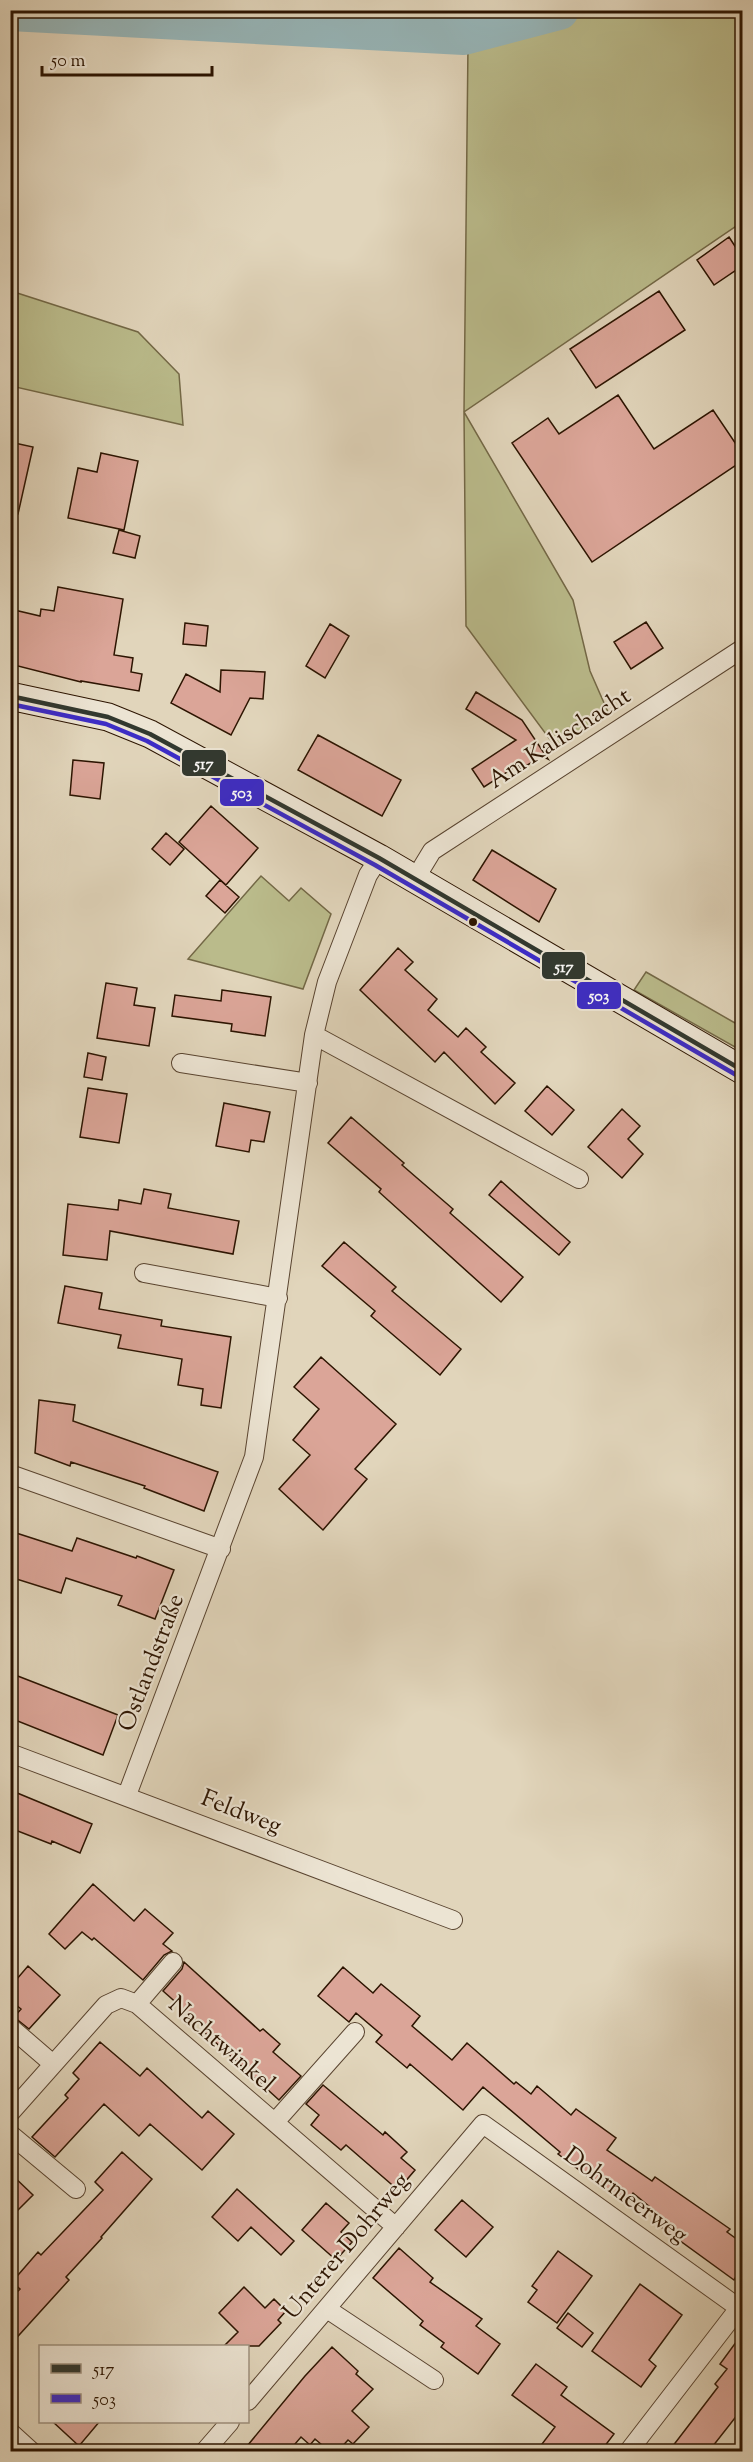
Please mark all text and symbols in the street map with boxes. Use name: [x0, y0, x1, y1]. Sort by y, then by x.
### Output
scale bar: [42, 39, 212, 77]
text: 50 m: [50, 49, 86, 75]
street label: Am Kalischacht: [482, 680, 638, 798]
line badge: 517: [181, 749, 227, 777]
text: 517: [193, 754, 214, 777]
line badge: 503: [219, 778, 265, 807]
text: 503: [230, 783, 253, 806]
unlabelled marker: [467, 916, 479, 928]
line badge: 517: [541, 951, 586, 980]
text: 517: [553, 957, 574, 980]
line badge: 503: [576, 981, 622, 1010]
text: 503: [587, 986, 610, 1009]
street label: Ostlandstraße: [110, 1589, 194, 1737]
street label: Feldweg: [196, 1782, 287, 1844]
street label: Nachtwinkel: [160, 1989, 282, 2101]
street label: Dohrmeerweg: [556, 2139, 694, 2253]
street label: Unterer Dohrweg: [275, 2166, 419, 2328]
legend: [39, 2345, 249, 2423]
text: 517: [92, 2358, 114, 2384]
text: 503: [92, 2388, 116, 2414]

